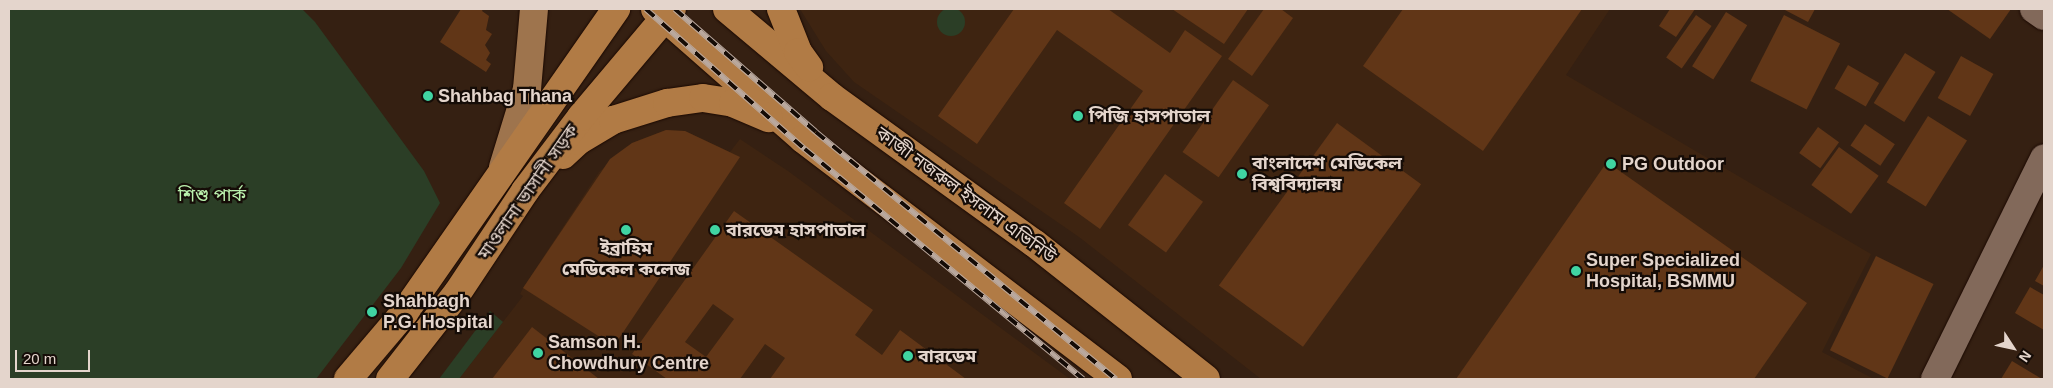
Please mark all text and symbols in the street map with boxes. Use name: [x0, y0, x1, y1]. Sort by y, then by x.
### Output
place label: Shahbag Thana: [438, 85, 572, 107]
marker: Shahbag Thana: [422, 90, 434, 102]
place label: পিজি হাসপাতাল: [1089, 105, 1210, 127]
marker: পিজি হাসপাতাল: [1071, 109, 1085, 123]
street label: মাওলানা ভাসানী সড়ক: [473, 120, 583, 264]
street label: কাজী নজরুল ইসলাম এভিনিউ: [872, 122, 1060, 268]
place label: বাংলাদেশ মেডিকেল বিশ্ববিদ্যালয়: [1252, 153, 1402, 195]
place label: PG Outdoor: [1622, 153, 1724, 175]
marker: PG Outdoor: [1604, 157, 1618, 171]
marker: বাংলাদেশ মেডিকেল বিশ্ববিদ্যালয়: [1236, 168, 1248, 180]
park label: শিশু পার্ক: [178, 184, 246, 206]
place label: বারডেম হাসপাতাল: [726, 219, 865, 241]
marker: বারডেম হাসপাতাল: [708, 223, 722, 237]
marker: ইব্রাহিম মেডিকেল কলেজ: [620, 224, 632, 236]
place label: ইব্রাহিম মেডিকেল কলেজ: [562, 238, 690, 280]
place label: Super Specialized Hospital, BSMMU: [1586, 250, 1740, 292]
marker: Super Specialized Hospital, BSMMU: [1570, 265, 1582, 277]
place label: Shahbagh P.G. Hospital: [383, 291, 493, 334]
marker: Shahbagh P.G. Hospital: [365, 305, 379, 319]
north arrow: [1988, 323, 2038, 373]
place label: Samson H. Chowdhury Centre: [548, 332, 709, 374]
scale bar: [18, 340, 92, 372]
place label: বারডেম: [918, 345, 976, 367]
marker: Samson H. Chowdhury Centre: [532, 347, 544, 359]
text: N: [2016, 348, 2035, 365]
text: 20 m: [23, 350, 56, 367]
marker: বারডেম: [902, 350, 914, 362]

